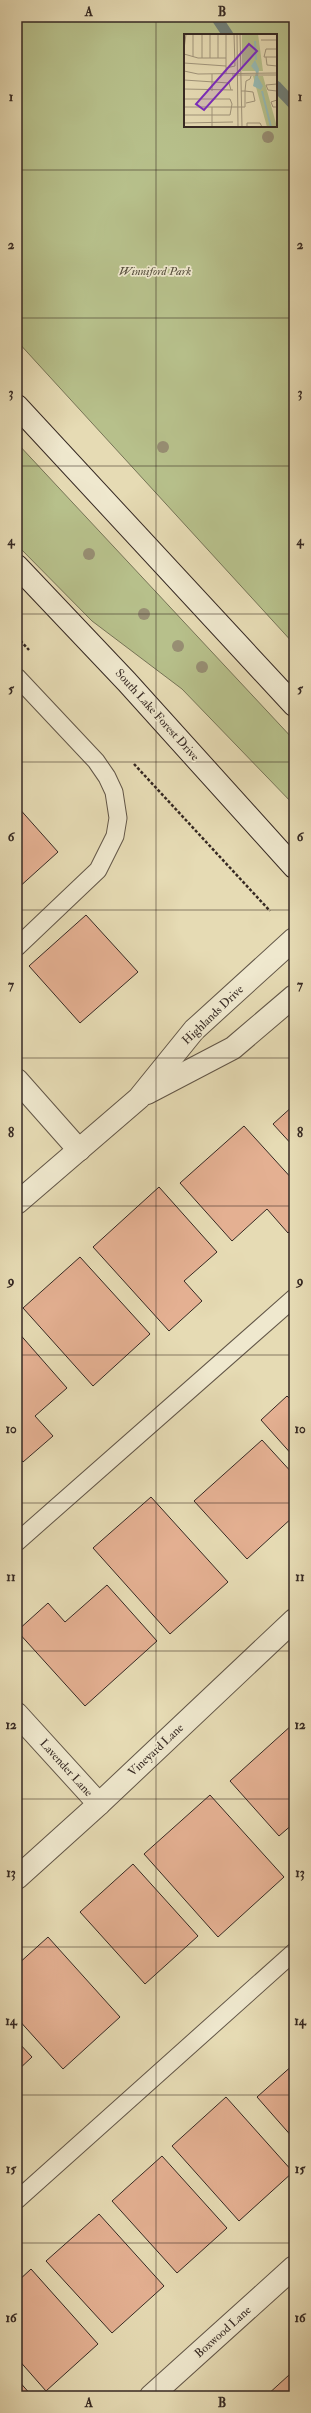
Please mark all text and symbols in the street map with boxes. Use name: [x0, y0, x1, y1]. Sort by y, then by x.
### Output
text: A: [84, 4, 94, 20]
text: B: [218, 4, 226, 20]
inset map: [184, 34, 277, 127]
text: 1: [9, 89, 14, 105]
text: 1: [298, 89, 303, 105]
text: 2: [8, 237, 15, 253]
text: 2: [297, 237, 304, 253]
park label: Winniford Park: [119, 264, 191, 279]
text: 3: [9, 385, 14, 401]
text: 3: [298, 385, 303, 401]
text: 4: [6, 533, 15, 549]
text: 4: [295, 533, 304, 549]
street label: South Lake Forest Drive: [112, 666, 202, 764]
text: 5: [8, 681, 14, 697]
text: 5: [297, 681, 303, 697]
text: 6: [8, 829, 16, 845]
text: 6: [297, 829, 305, 845]
text: 7: [8, 977, 15, 993]
text: 7: [297, 977, 304, 993]
street label: Highlands Drive: [179, 982, 247, 1048]
text: 8: [8, 1125, 14, 1141]
text: 8: [297, 1125, 303, 1141]
text: 9: [6, 1273, 15, 1289]
text: 9: [295, 1273, 304, 1289]
text: 10: [5, 1421, 17, 1437]
text: 10: [294, 1421, 306, 1437]
text: 11: [6, 1569, 16, 1585]
text: 11: [295, 1569, 305, 1585]
text: 12: [5, 1717, 17, 1733]
text: 12: [294, 1717, 306, 1733]
street label: Vineyard Lane: [125, 1720, 187, 1780]
street label: Lavender Lane: [36, 1736, 96, 1800]
text: 13: [6, 1865, 16, 1881]
text: 13: [295, 1865, 305, 1881]
text: 14: [5, 2013, 18, 2029]
text: 14: [294, 2013, 307, 2029]
text: 15: [6, 2161, 16, 2177]
text: 15: [295, 2161, 305, 2177]
street label: Boxwood Lane: [192, 2303, 254, 2361]
text: 16: [5, 2310, 18, 2326]
text: 16: [294, 2310, 307, 2326]
text: A: [84, 2395, 94, 2411]
text: B: [218, 2395, 226, 2411]

